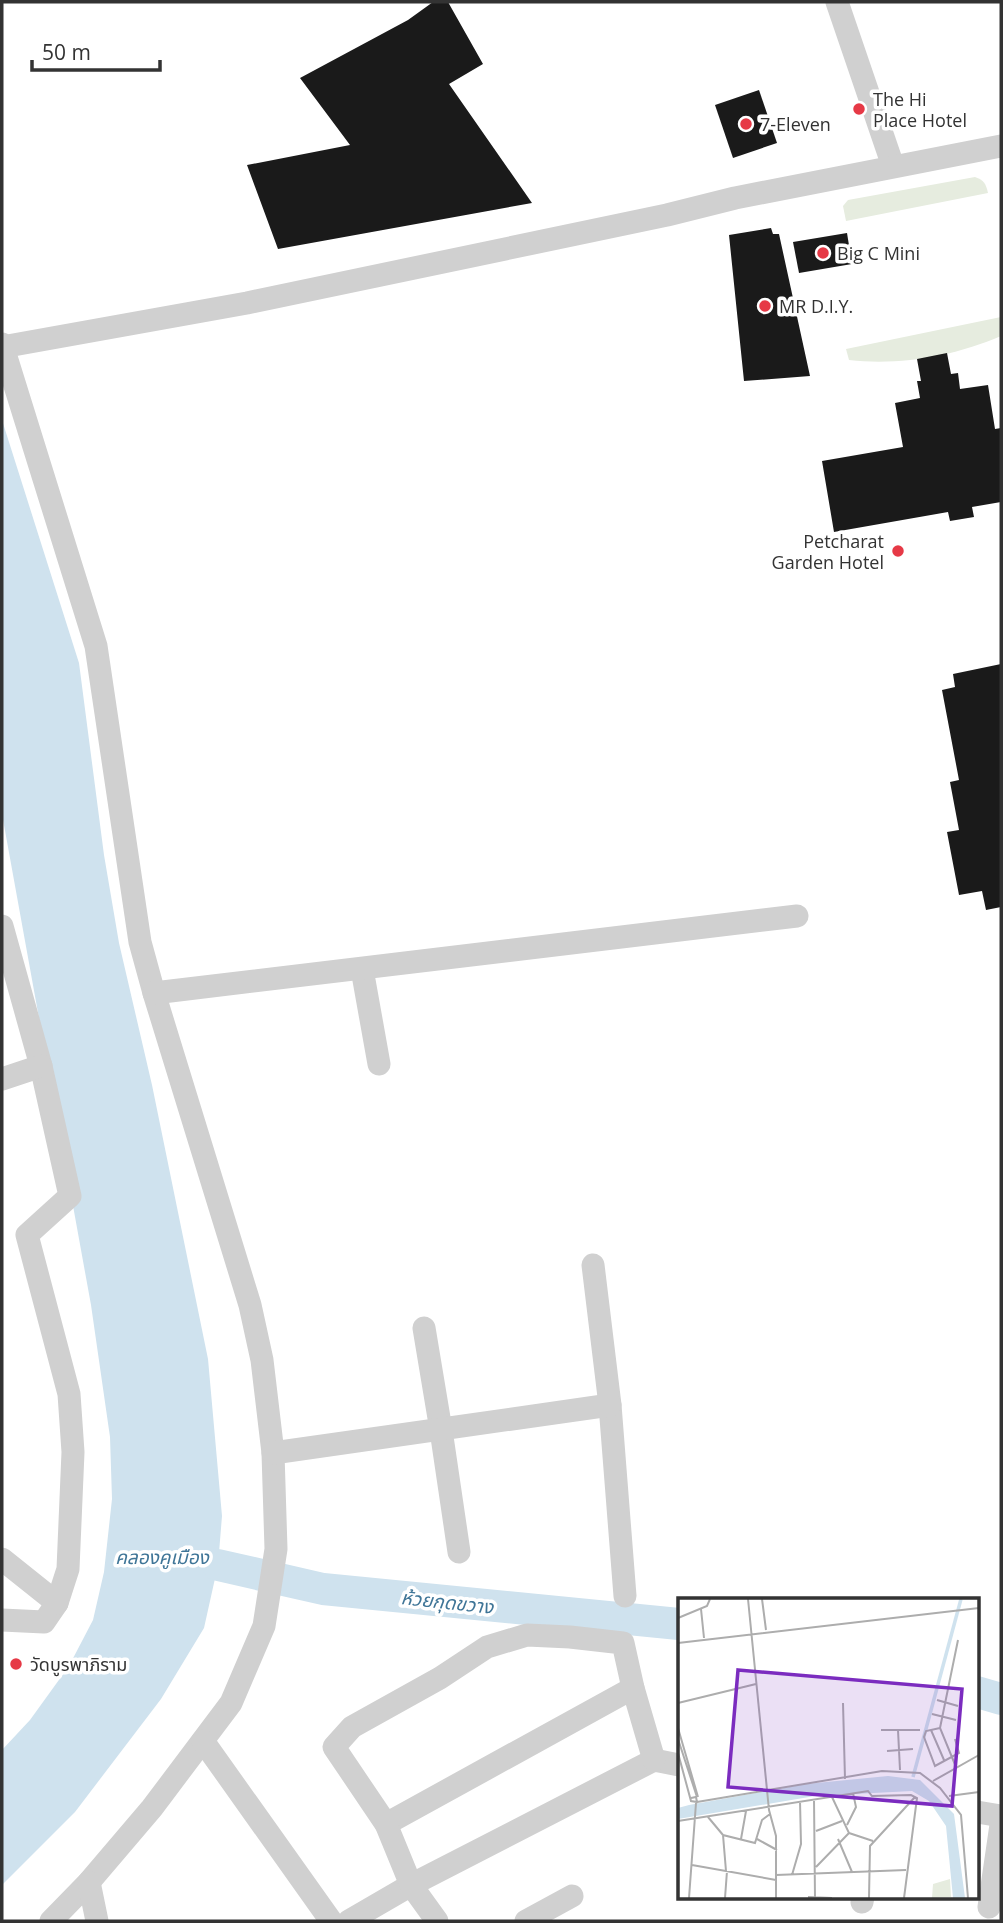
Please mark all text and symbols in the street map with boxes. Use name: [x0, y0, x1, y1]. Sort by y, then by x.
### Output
scale bar: [32, 28, 159, 72]
text: 50 m: [42, 38, 91, 66]
place label: The Hi Place Hotel: [873, 87, 967, 132]
marker: The Hi Place Hotel: [851, 101, 867, 117]
place label: 7-Eleven: [760, 112, 831, 136]
marker: 7-Eleven: [738, 116, 754, 132]
place label: Big C Mini: [837, 241, 920, 265]
marker: Big C Mini: [815, 245, 831, 261]
place label: MR D.I.Y.: [779, 294, 853, 318]
marker: MR D.I.Y.: [757, 298, 773, 314]
place label: Petcharat Garden Hotel: [772, 529, 884, 574]
marker: Petcharat Garden Hotel: [890, 543, 906, 559]
water label: คลองคูเมือง: [115, 1544, 210, 1570]
water label: ห้วยกุดขวาง: [400, 1584, 495, 1620]
inset map: [678, 1598, 978, 1898]
place label: วัดบูรพาภิราม: [30, 1652, 127, 1677]
marker: วัดบูรพาภิราม: [8, 1656, 24, 1672]

